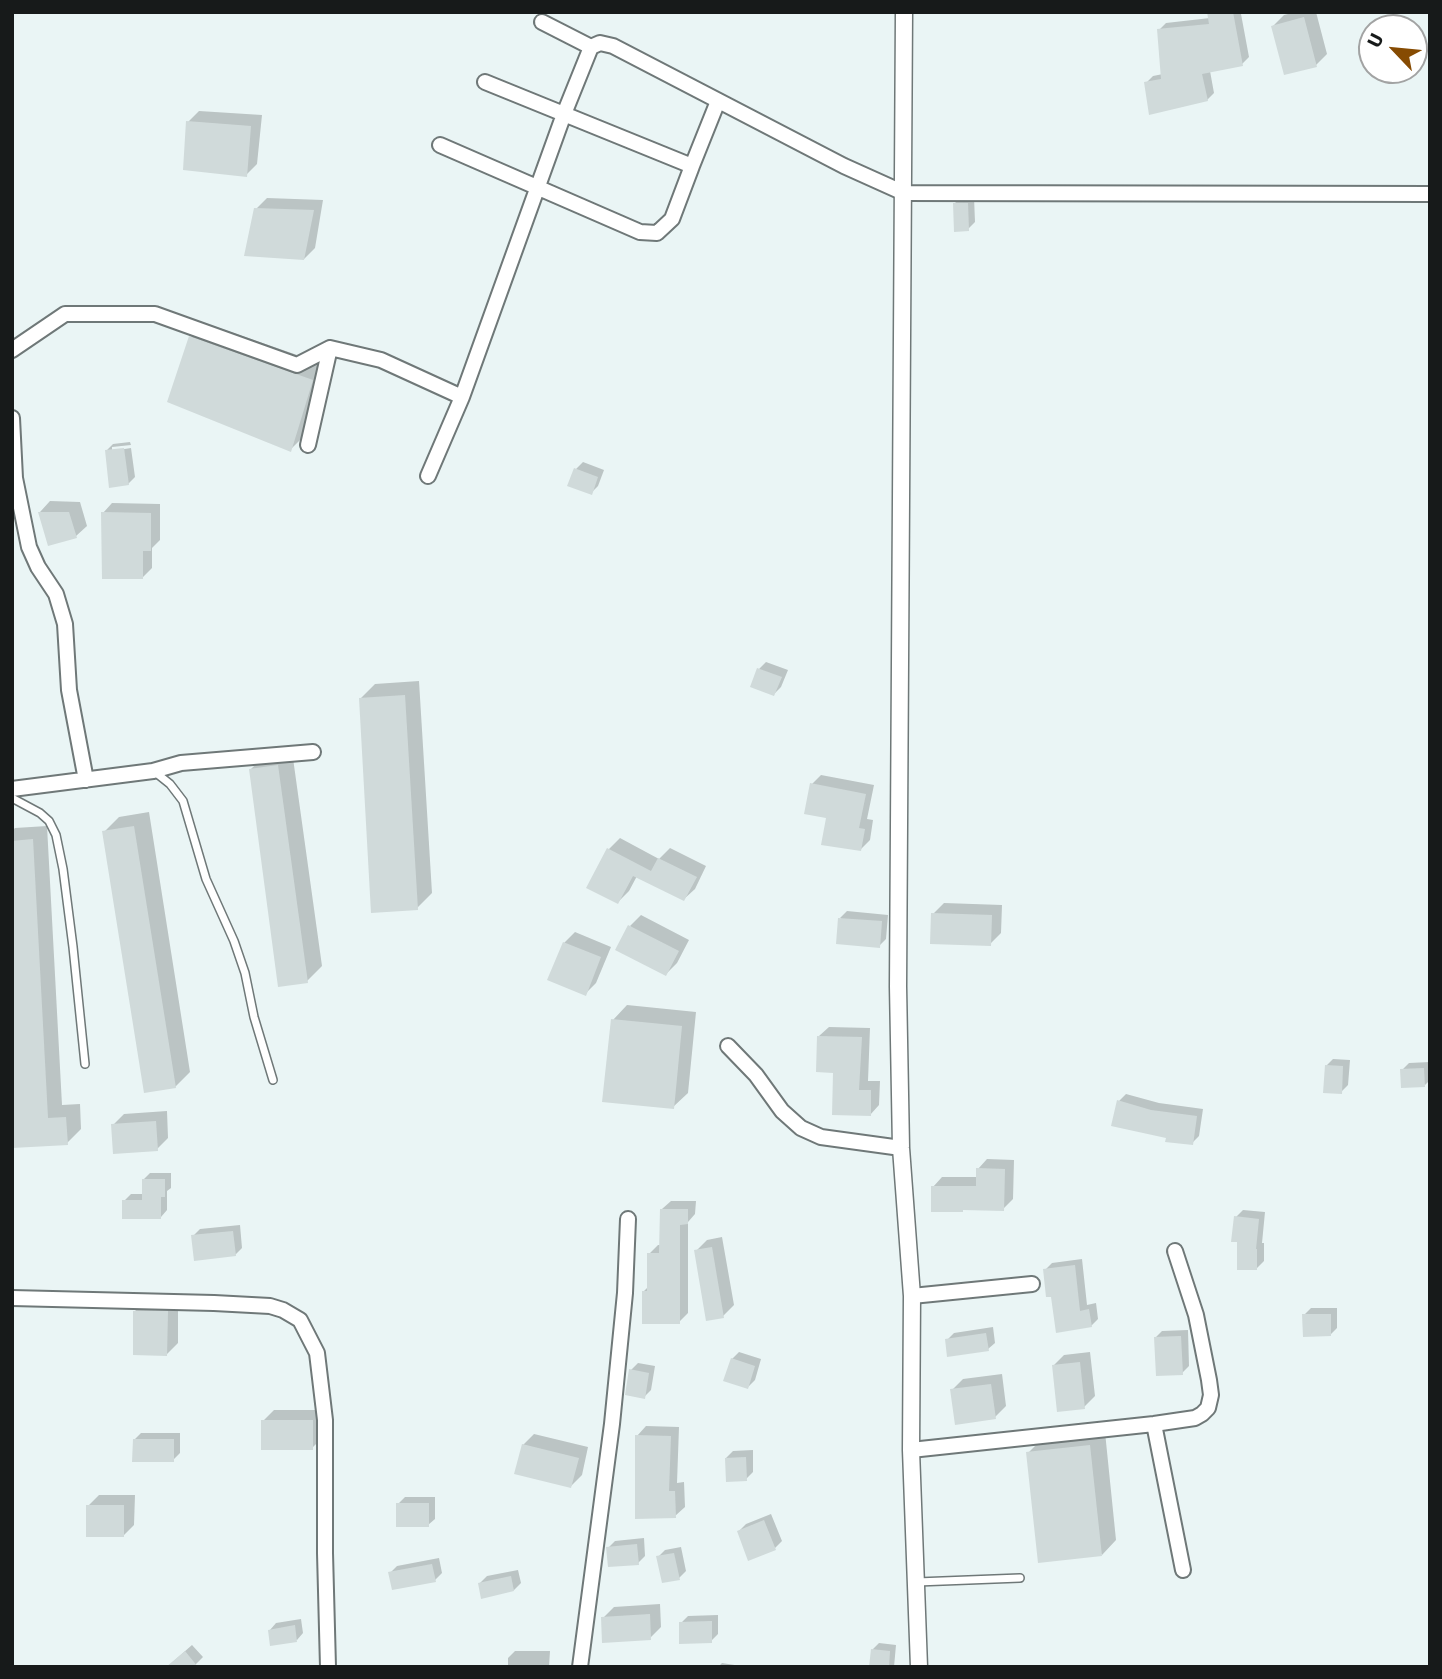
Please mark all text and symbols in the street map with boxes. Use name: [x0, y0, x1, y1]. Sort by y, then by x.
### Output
north arrow: [1358, 14, 1428, 84]
text: U: [1362, 30, 1389, 51]

